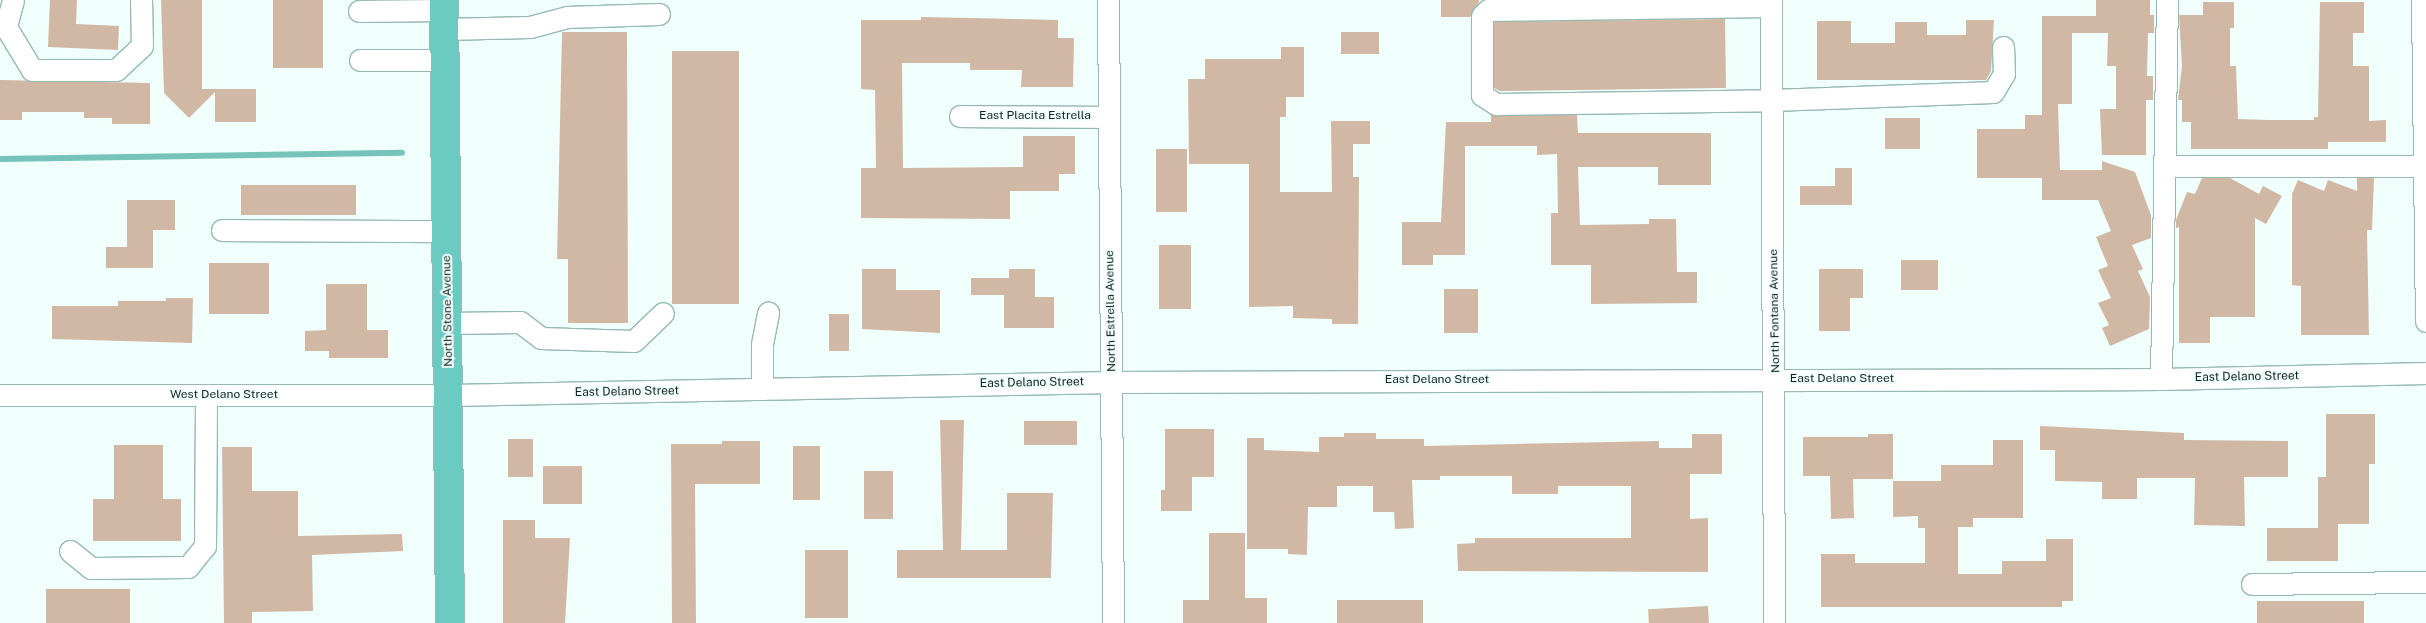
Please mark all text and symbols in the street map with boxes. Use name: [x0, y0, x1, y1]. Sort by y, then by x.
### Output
street label: East Placita Estrella: [979, 109, 1091, 123]
street label: North Fontana Avenue: [1767, 249, 1783, 373]
street label: North Estrella Avenue: [1103, 250, 1119, 372]
street label: North Stone Avenue: [440, 255, 456, 367]
street label: East Delano Street: [2195, 369, 2299, 385]
street label: East Delano Street: [1790, 372, 1894, 386]
street label: East Delano Street: [1385, 373, 1489, 387]
street label: East Delano Street: [980, 375, 1084, 391]
street label: East Delano Street: [575, 384, 679, 400]
street label: West Delano Street: [170, 388, 278, 402]

